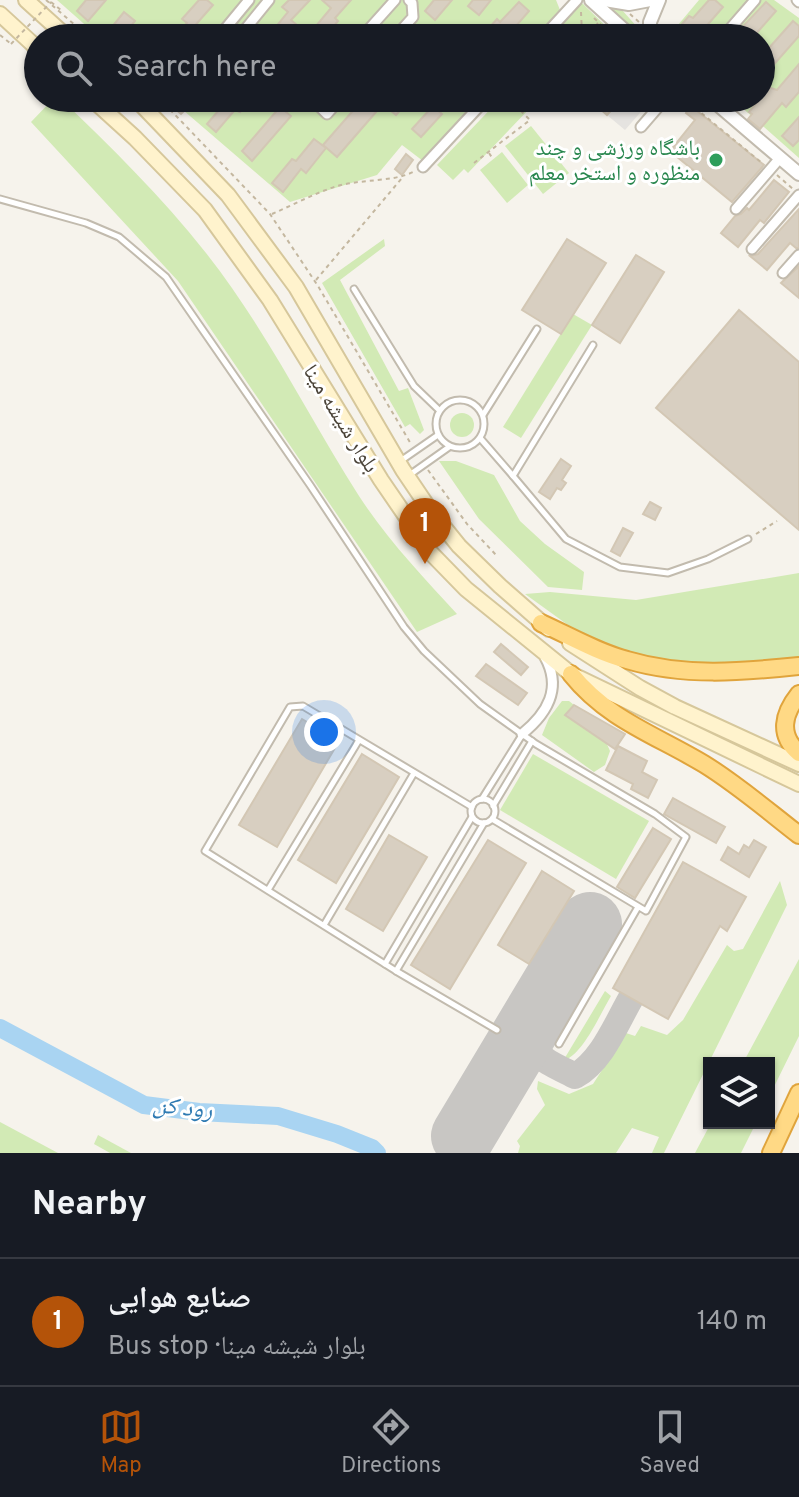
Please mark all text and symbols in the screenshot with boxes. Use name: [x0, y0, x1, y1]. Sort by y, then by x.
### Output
search box: [24, 24, 775, 112]
icon: search: [52, 46, 96, 90]
text: Search here: [116, 50, 276, 87]
place label: باشگاه ورزشی و چند منظوره و استخر معلم: [529, 136, 700, 188]
marker: باشگاه ورزشی و چند منظوره و استخر معلم: [707, 151, 725, 169]
street label: بلوار شیشه مینا: [296, 360, 384, 479]
pin: 1: [399, 498, 451, 564]
your location: [304, 712, 344, 752]
map controls: [703, 1057, 775, 1129]
button: layers: [703, 1057, 775, 1129]
water label: رود کن: [151, 1091, 214, 1127]
text: Nearby: [32, 1184, 147, 1227]
text: صنایع هوایی: [108, 1281, 251, 1318]
text: 1: [53, 1306, 63, 1339]
text: 140 m: [697, 1306, 767, 1339]
text: Bus stop · بلوار شیشه مینا: [108, 1331, 366, 1364]
tab: Map: [99, 1405, 143, 1480]
tab: Directions: [341, 1405, 441, 1480]
tab: Saved: [639, 1405, 700, 1480]

